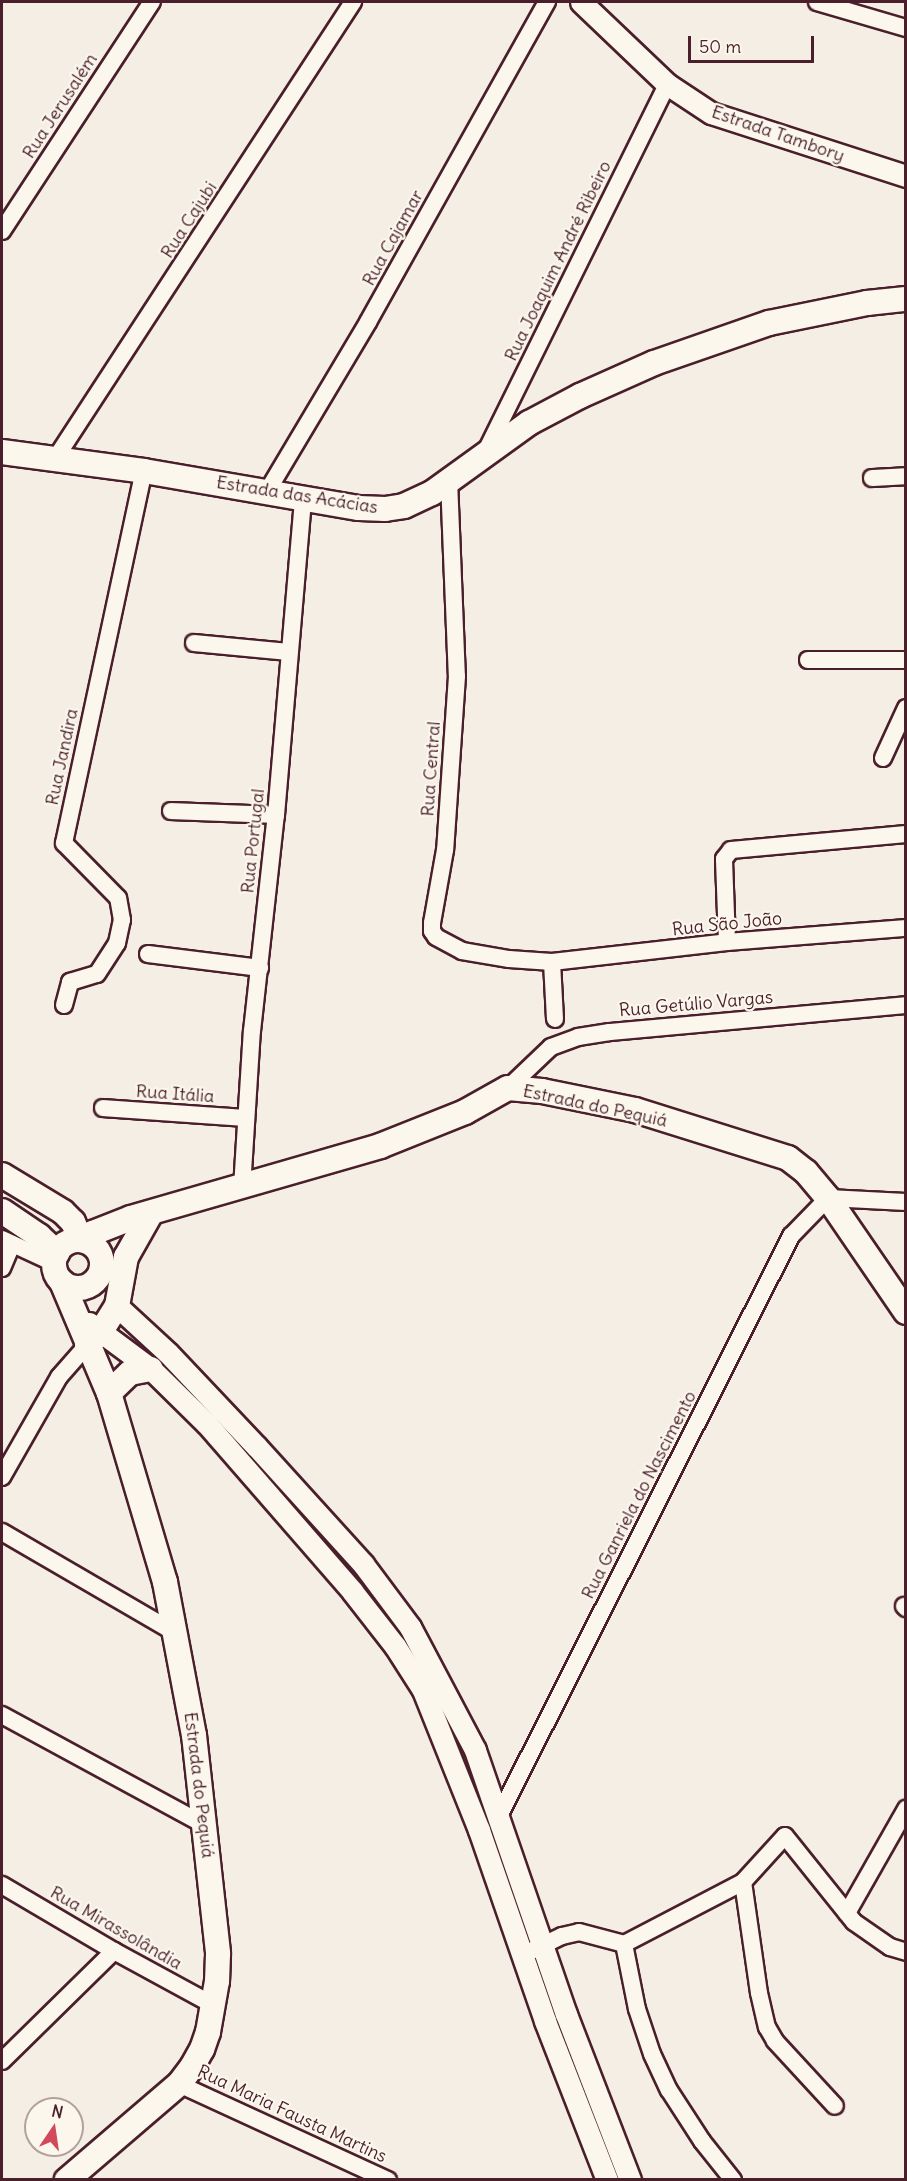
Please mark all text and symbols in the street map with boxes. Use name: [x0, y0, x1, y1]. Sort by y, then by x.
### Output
scale bar: [691, 24, 817, 62]
text: 50 m: [699, 35, 741, 58]
street label: Rua Jerusalém: [18, 49, 102, 163]
street label: Estrada Tambory: [709, 101, 847, 167]
street label: Rua Joaquim André Ribeiro: [500, 157, 616, 365]
street label: Rua Cajubi: [156, 178, 222, 262]
street label: Rua Cajamar: [358, 186, 428, 290]
street label: Estrada das Acácias: [215, 472, 379, 518]
street label: Rua Jandira: [41, 707, 83, 807]
street label: Rua Central: [417, 721, 445, 817]
street label: Rua Portugal: [237, 788, 269, 894]
street label: Rua São João: [671, 907, 783, 941]
street label: Rua Getúlio Vargas: [618, 987, 774, 1021]
street label: Rua Itália: [135, 1080, 215, 1108]
street label: Estrada do Pequiá: [521, 1080, 669, 1132]
street label: Rua Ganriela do Nascimento: [577, 1387, 701, 1603]
street label: Estrada do Pequiá: [179, 1711, 219, 1859]
street label: Rua Mirassolândia: [46, 1882, 186, 1974]
street label: Rua Maria Fausta Martins: [194, 2061, 390, 2167]
north arrow: [24, 2097, 84, 2157]
text: N: [50, 2100, 65, 2122]

